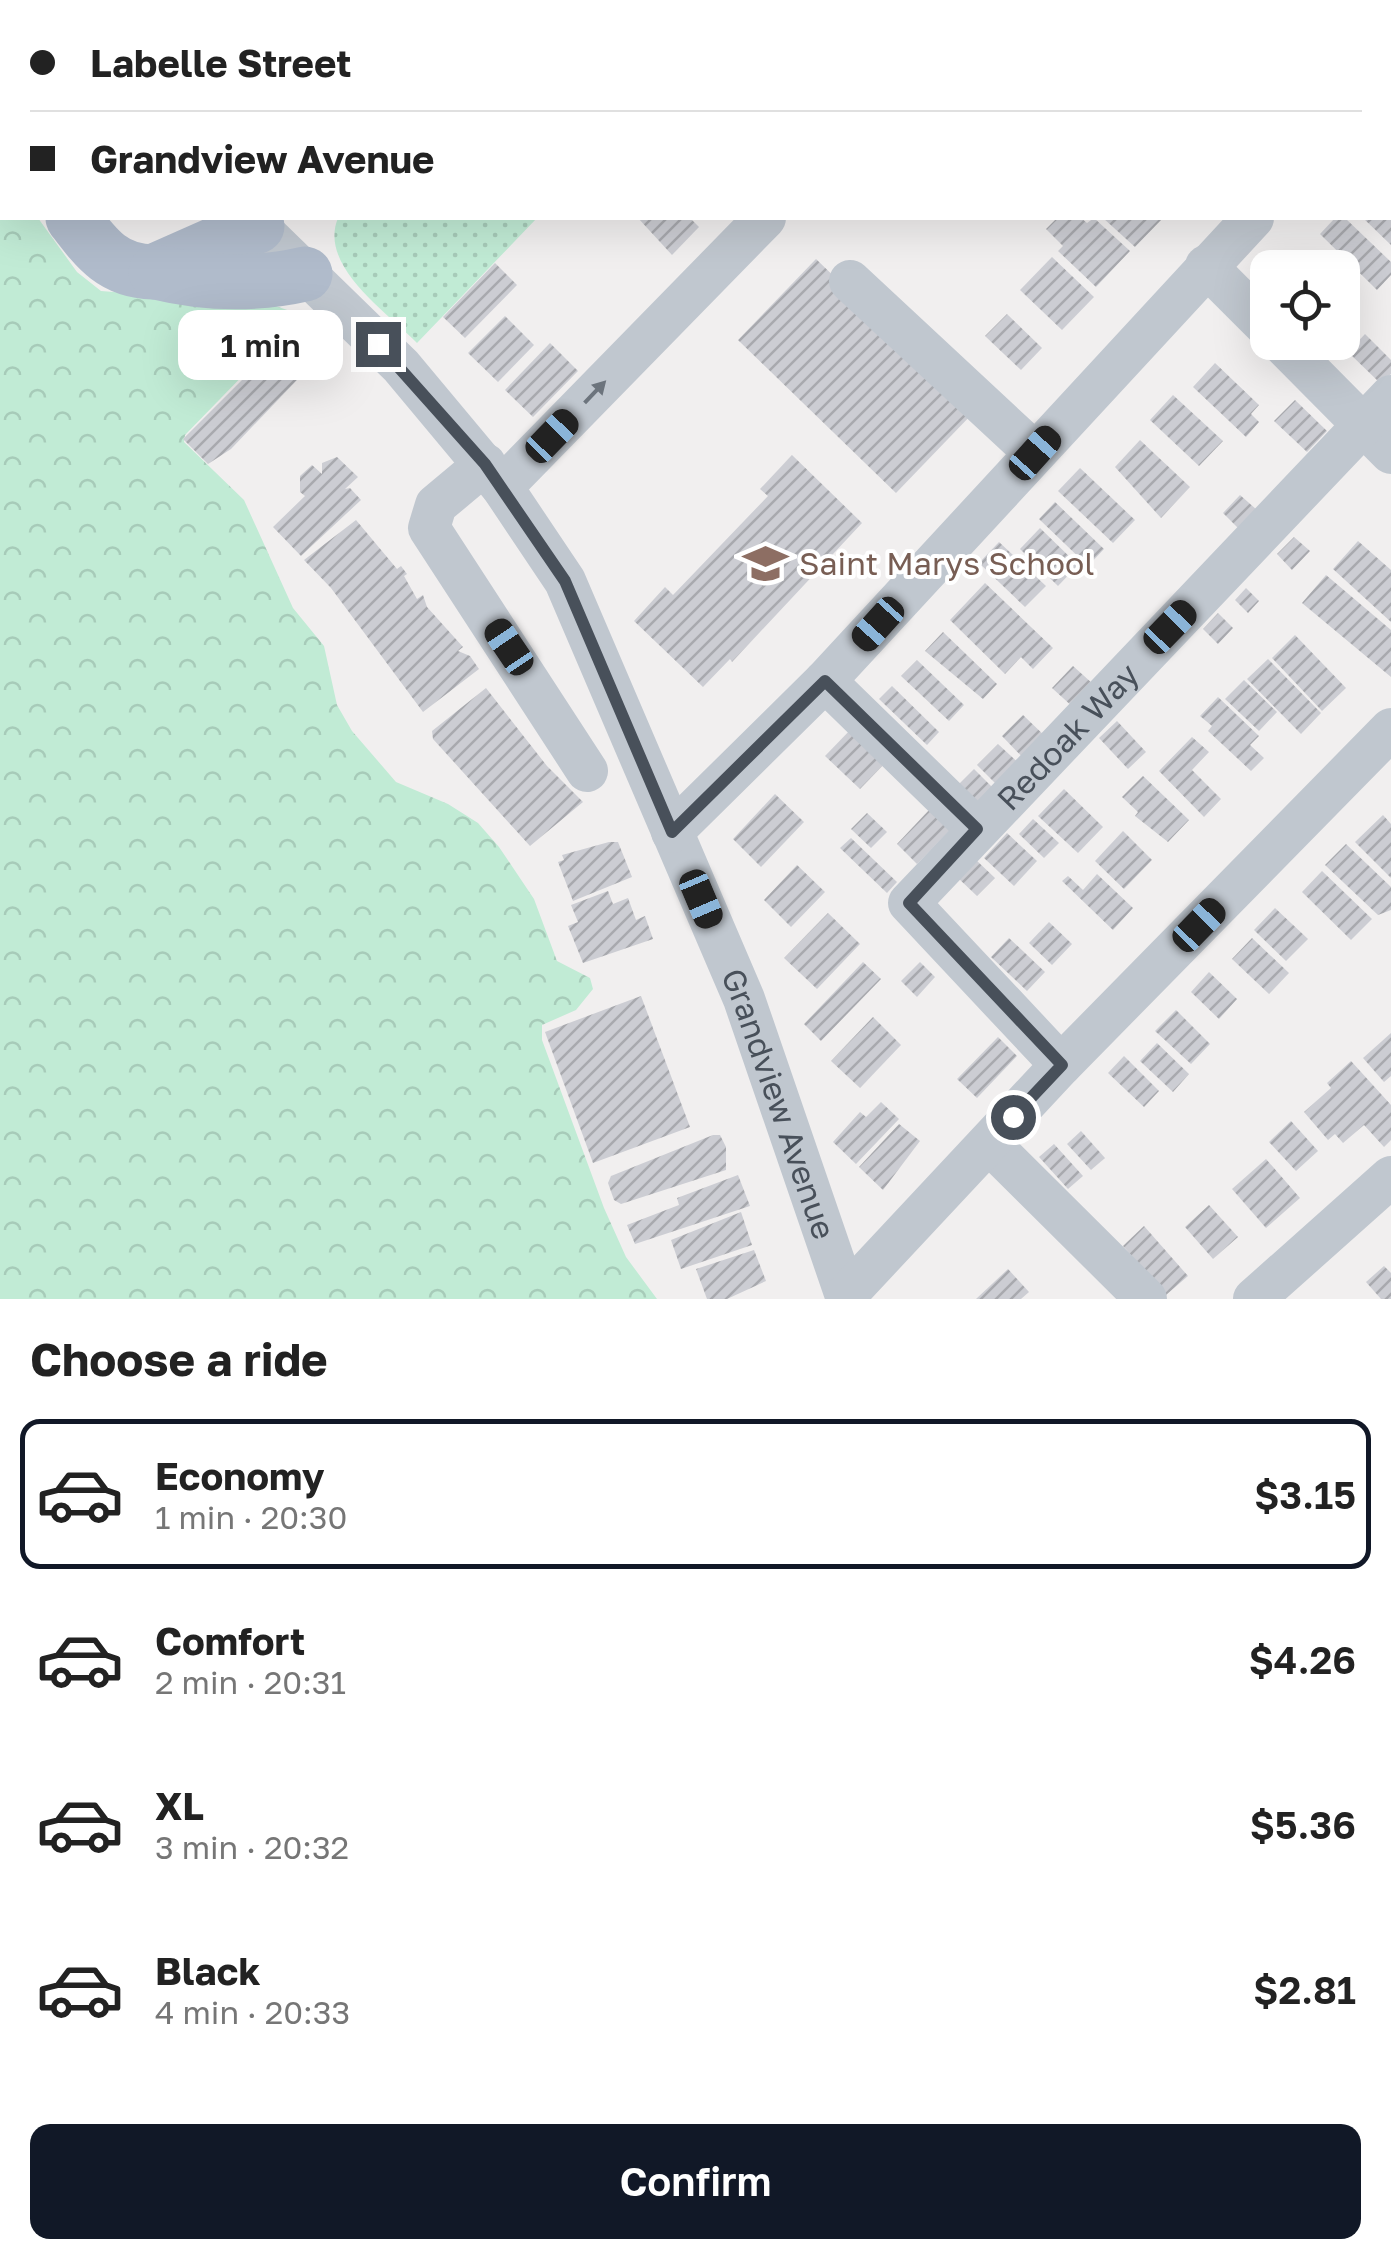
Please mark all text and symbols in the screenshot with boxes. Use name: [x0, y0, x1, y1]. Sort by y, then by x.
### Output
text: Labelle Street: [90, 40, 351, 85]
text: Grandview Avenue: [90, 136, 434, 181]
map controls: [1250, 250, 1360, 360]
button: locate: [1250, 250, 1360, 360]
callout: 1 min: [178, 309, 343, 379]
route end: [356, 322, 401, 367]
text: 1 min: [220, 326, 301, 364]
one-way arrow: [583, 380, 606, 404]
car: [520, 404, 584, 468]
car: [1004, 421, 1066, 485]
school or university icon: Saint Marys School: [742, 539, 790, 587]
place label: Saint Marys School: [799, 544, 1094, 582]
car: [847, 592, 909, 656]
car: [1138, 595, 1202, 659]
car: [480, 614, 538, 680]
street label: Redoak Way: [989, 655, 1146, 818]
car: [675, 866, 727, 932]
car: [1167, 893, 1231, 957]
street label: Grandview Avenue: [714, 962, 844, 1244]
route start: [991, 1095, 1036, 1140]
text: Choose a ride: [30, 1332, 328, 1386]
icon: car: [35, 1449, 125, 1539]
text: Economy: [155, 1453, 324, 1498]
text: $3.15: [1254, 1472, 1356, 1517]
text: 1 min · 20:30: [155, 1498, 347, 1536]
icon: car: [35, 1614, 125, 1704]
text: Comfort: [155, 1618, 305, 1663]
text: $4.26: [1249, 1637, 1356, 1682]
text: 2 min · 20:31: [155, 1663, 346, 1701]
icon: car: [35, 1779, 125, 1869]
text: XL: [155, 1783, 204, 1828]
text: $5.36: [1250, 1802, 1356, 1847]
text: 3 min · 20:32: [155, 1828, 349, 1866]
icon: car: [35, 1944, 125, 2034]
text: Black: [155, 1948, 260, 1993]
text: $2.81: [1253, 1967, 1356, 2012]
text: 4 min · 20:33: [155, 1993, 350, 2031]
button: Confirm: [30, 2124, 1361, 2239]

